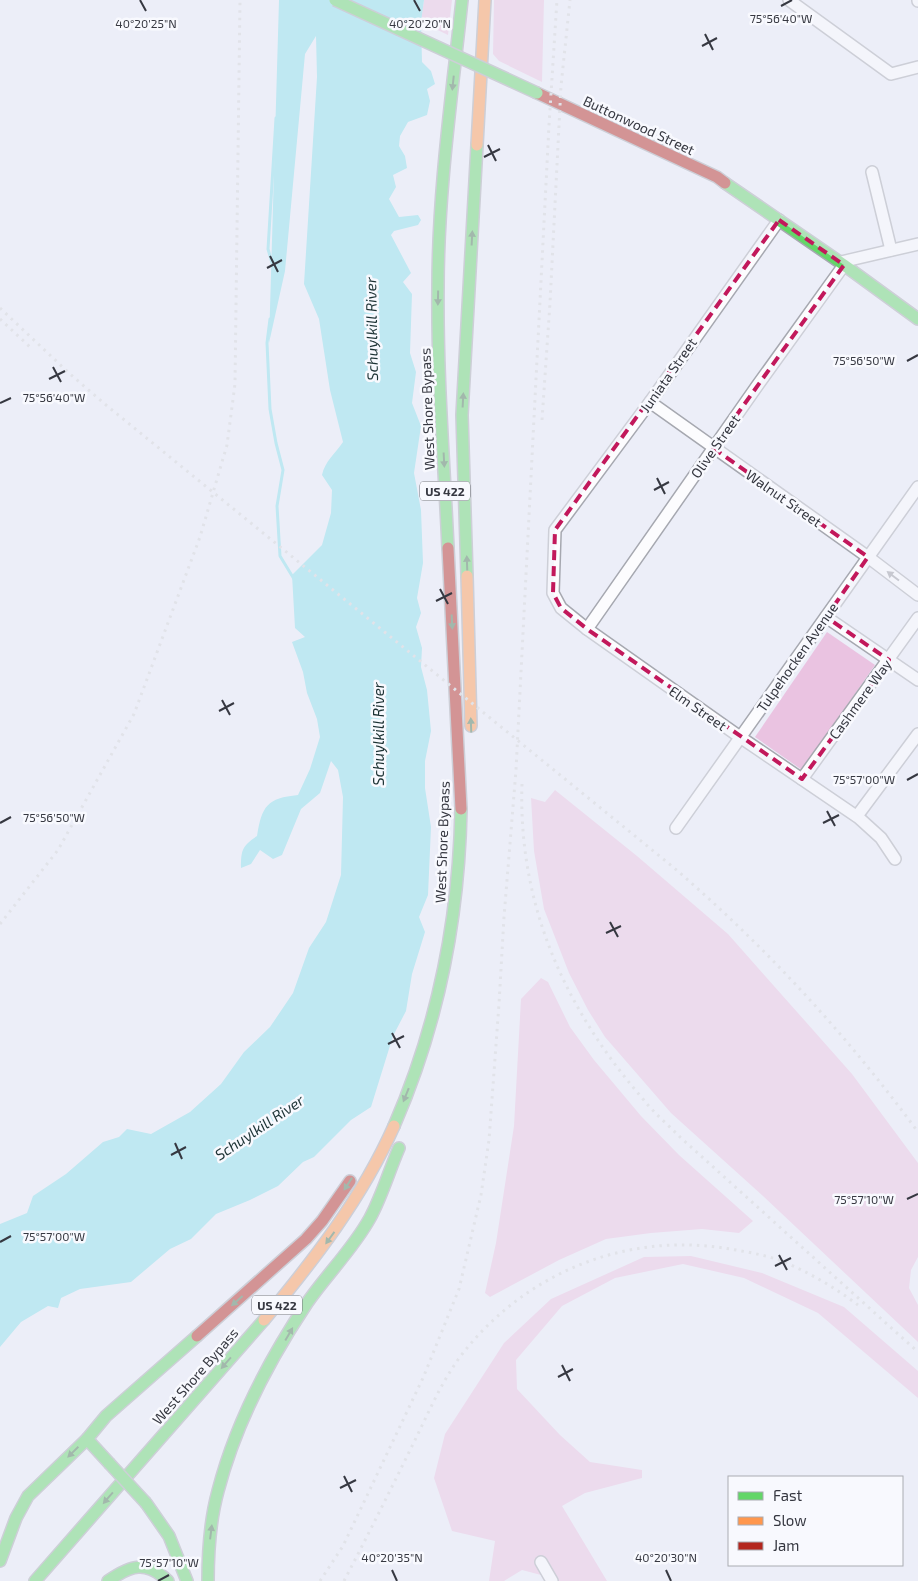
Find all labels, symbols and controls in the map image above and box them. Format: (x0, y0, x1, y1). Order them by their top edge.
text: 75°56'40"W (750, 11, 812, 25)
text: 40°20'25"N (115, 16, 177, 30)
text: 40°20'20"N (389, 16, 451, 30)
one-way arrow (449, 76, 457, 92)
street label: Buttonwood Street (581, 92, 697, 158)
one-way arrow (469, 230, 477, 246)
water label: Schuylkill River (361, 276, 382, 381)
one-way arrow (434, 290, 442, 306)
street label: Juniata Street (636, 334, 700, 416)
street label: West Shore Bypass (416, 348, 438, 470)
text: 75°56'50"W (833, 353, 895, 367)
text: 75°56'40"W (23, 390, 85, 404)
one-way arrow (460, 392, 468, 408)
street label: Olive Street (687, 411, 743, 481)
one-way arrow (440, 452, 448, 468)
street label: Walnut Street (743, 466, 825, 530)
road number: US 422 (420, 482, 470, 501)
one-way arrow (462, 554, 470, 570)
one-way arrow (886, 571, 900, 581)
street label: Tulpehocken Avenue (753, 599, 841, 715)
one-way arrow (448, 615, 456, 631)
street label: Cashmere Way (825, 655, 895, 742)
water label: Schuylkill River (369, 681, 388, 786)
street label: Elm Street (666, 682, 730, 734)
one-way arrow (467, 717, 475, 733)
text: 75°57'00"W (833, 772, 895, 786)
street label: West Shore Bypass (431, 781, 453, 903)
text: 75°56'50"W (23, 810, 85, 824)
one-way arrow (402, 1088, 410, 1102)
water label: Schuylkill River (211, 1090, 308, 1164)
one-way arrow (343, 1177, 353, 1191)
text: 75°57'10"W (834, 1192, 894, 1206)
text: 75°57'00"W (23, 1229, 85, 1243)
one-way arrow (325, 1231, 335, 1245)
one-way arrow (230, 1296, 243, 1307)
road number: US 422 (252, 1296, 302, 1314)
street label: West Shore Bypass (148, 1324, 242, 1428)
one-way arrow (285, 1326, 293, 1341)
one-way arrow (221, 1356, 232, 1369)
one-way arrow (68, 1446, 80, 1458)
legend (728, 1476, 903, 1566)
text: Fast (773, 1486, 803, 1504)
one-way arrow (102, 1492, 114, 1504)
text: Slow (773, 1511, 807, 1529)
one-way arrow (207, 1524, 215, 1540)
text: Jam (773, 1536, 799, 1554)
text: 40°20'35"N (361, 1550, 423, 1564)
text: 40°20'30"N (635, 1550, 697, 1564)
text: 75°57'10"W (139, 1555, 199, 1569)

